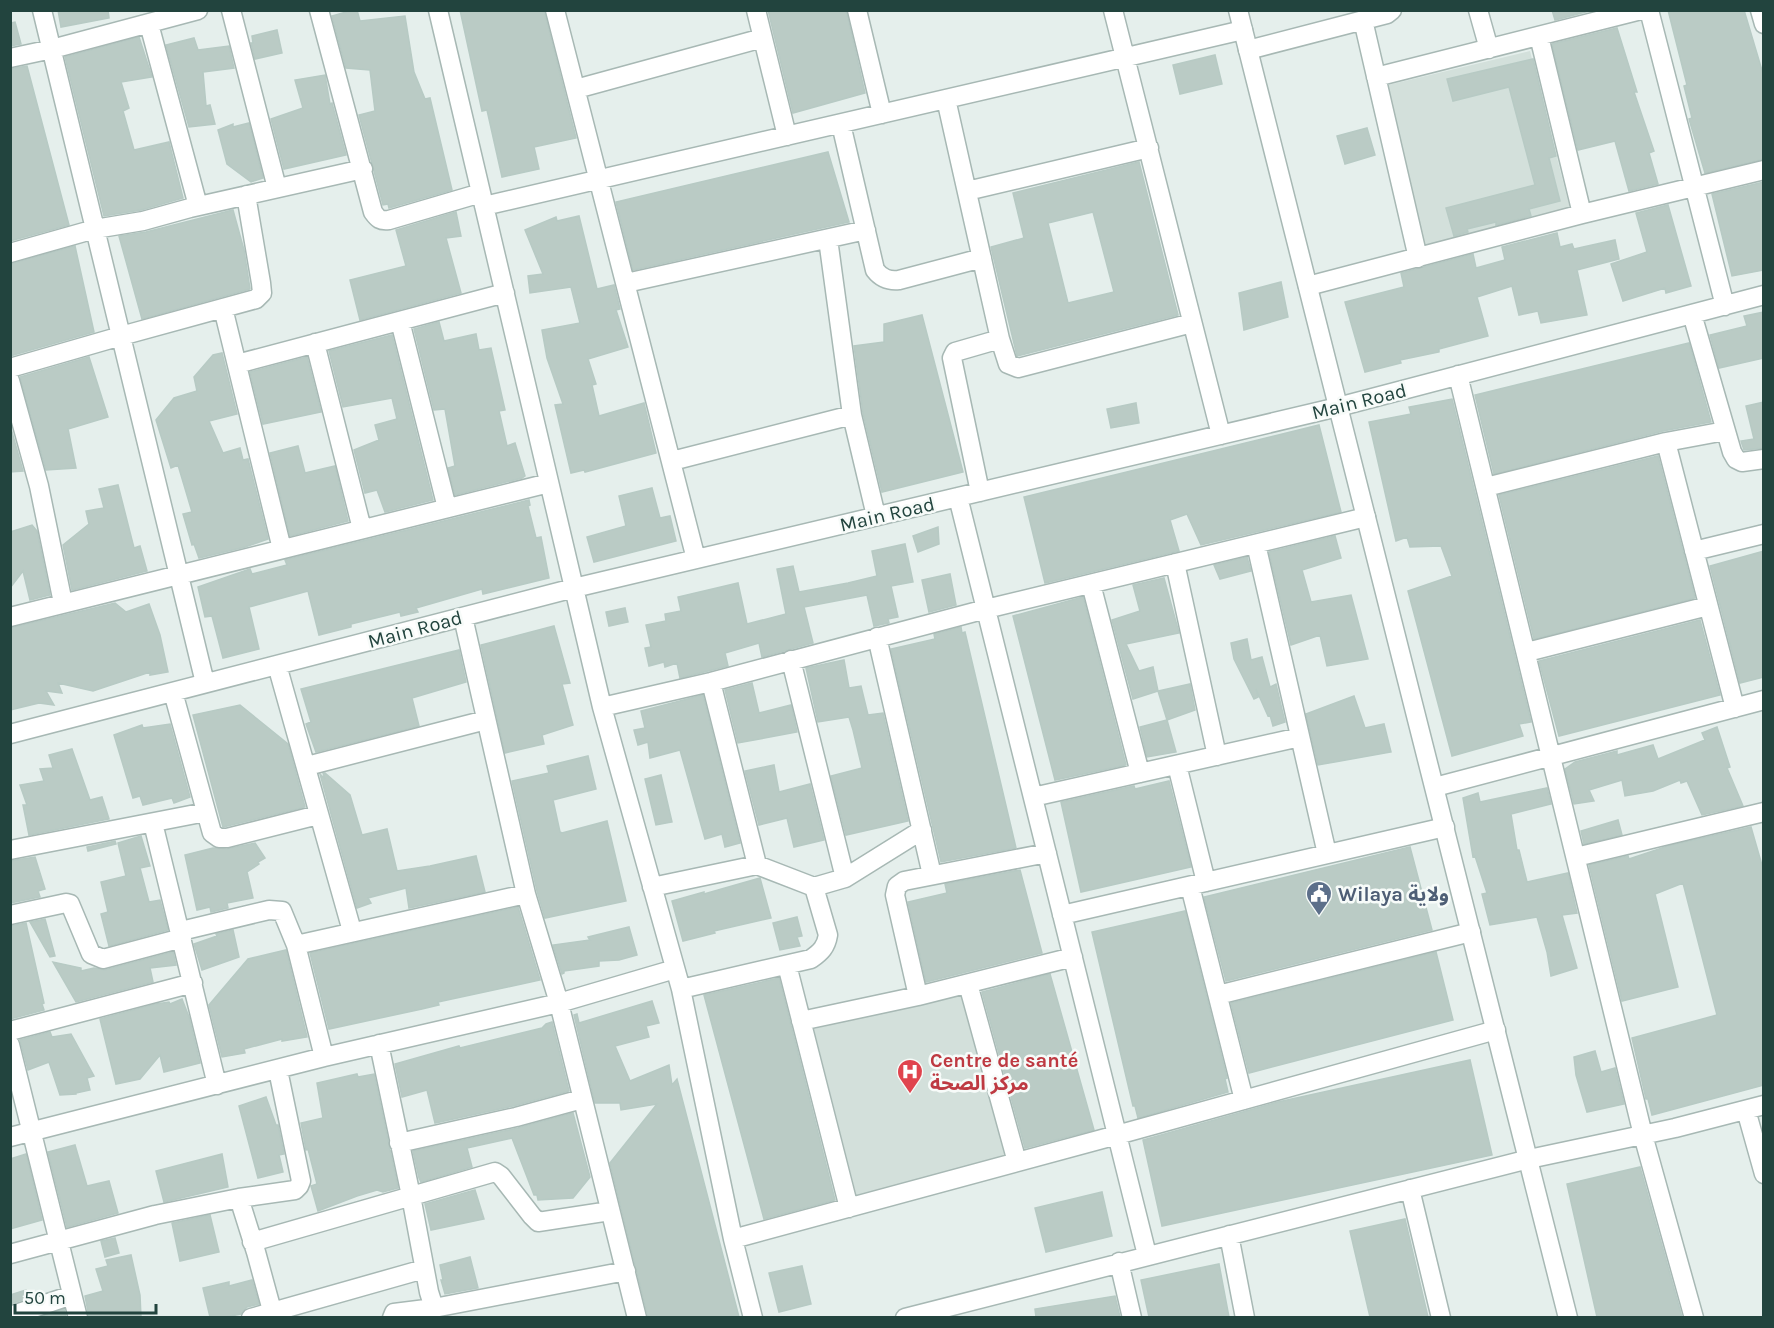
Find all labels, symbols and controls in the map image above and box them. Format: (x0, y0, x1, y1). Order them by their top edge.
street label: Main Road (1309, 379, 1409, 424)
street label: Main Road (837, 492, 937, 537)
street label: Main Road (365, 606, 465, 653)
public building icon: Wilaya ولاية (1304, 879, 1334, 917)
place label: Wilaya ولاية (1338, 883, 1449, 906)
place label: Centre de santé مركز الصحة (930, 1049, 1078, 1095)
hospital icon: Centre de santé مركز الصحة (895, 1057, 925, 1095)
scale bar (15, 1277, 156, 1315)
text: 50 m (24, 1287, 66, 1309)

